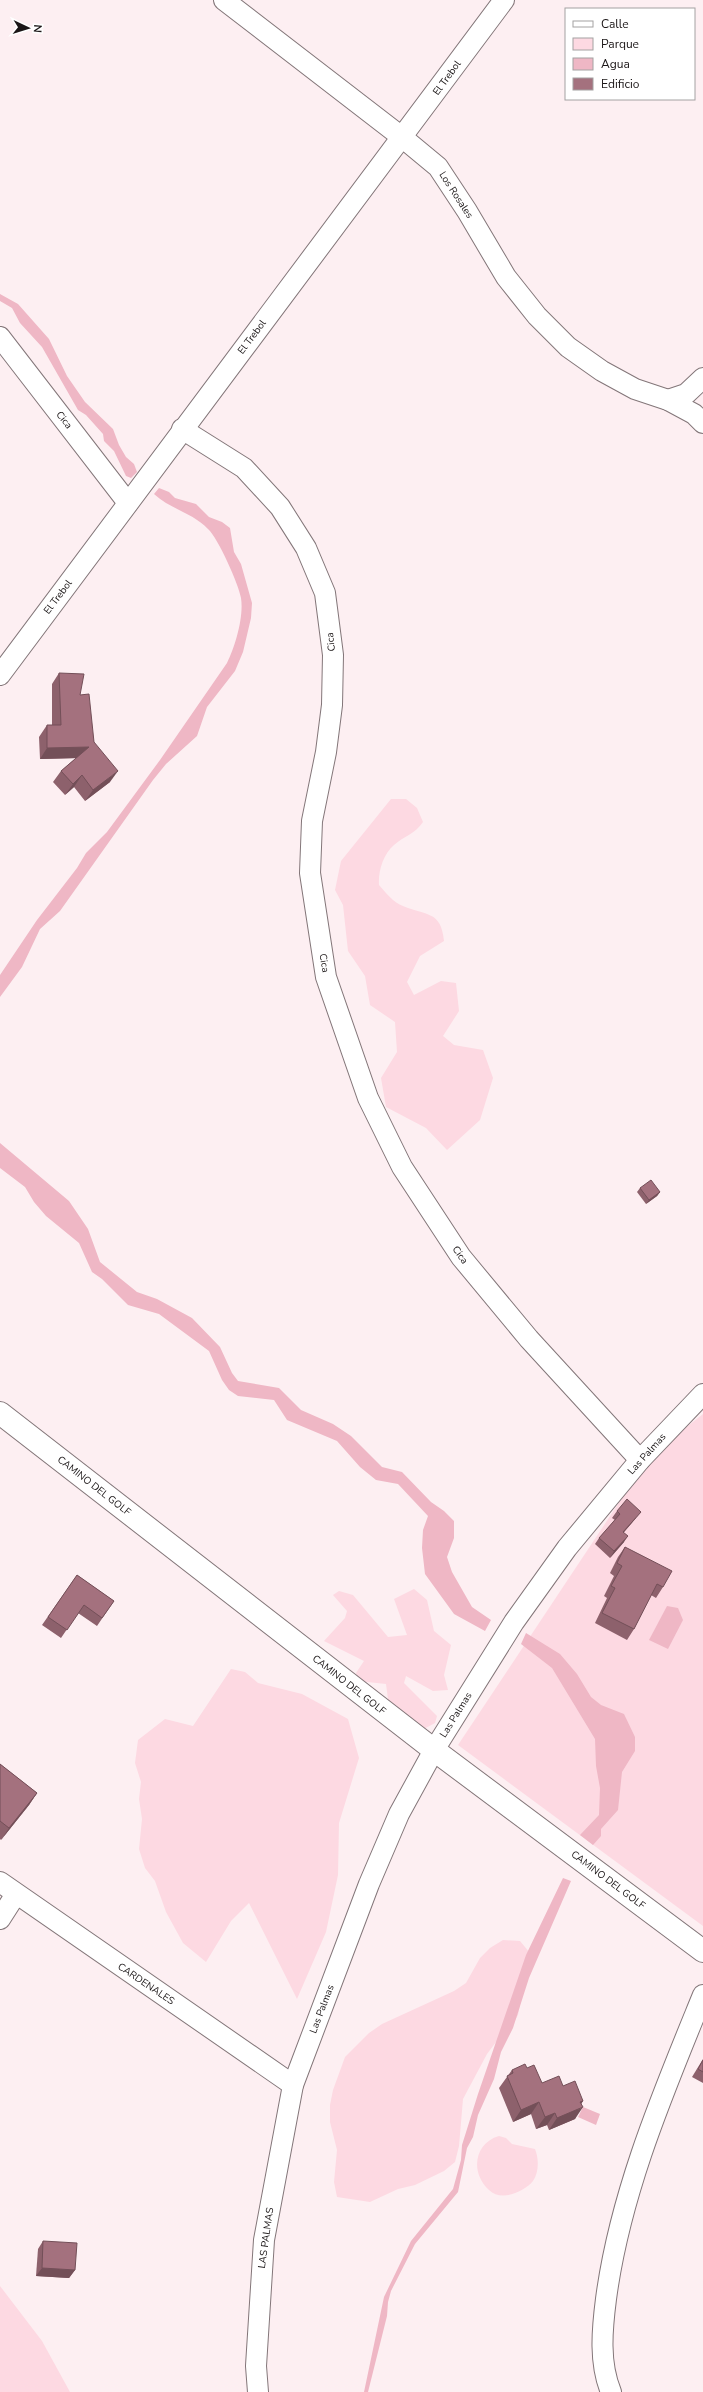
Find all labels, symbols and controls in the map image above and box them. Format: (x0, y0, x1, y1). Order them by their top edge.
north arrow (8, 8, 48, 48)
legend (565, 8, 695, 100)
text: Calle (601, 16, 629, 32)
text: N (30, 24, 45, 33)
text: Parque (601, 36, 639, 52)
text: Agua (601, 56, 630, 72)
street label: El Trebol (430, 58, 464, 98)
text: Edificio (601, 76, 640, 92)
street label: Los Rosales (436, 169, 477, 221)
street label: El Trebol (234, 317, 270, 357)
street label: Cica (53, 408, 75, 432)
street label: El Trebol (40, 577, 76, 617)
street label: Cica (323, 632, 339, 652)
street label: Cica (315, 952, 333, 974)
street label: Cica (449, 1243, 471, 1267)
street label: Las Palmas (625, 1430, 669, 1478)
street label: CAMINO DEL GOLF (54, 1453, 134, 1519)
street label: CAMINO DEL GOLF (309, 1652, 389, 1718)
street label: Las Palmas (437, 1689, 476, 1740)
street label: CAMINO DEL GOLF (568, 1847, 648, 1913)
street label: CARDENALES (115, 1960, 177, 2008)
street label: Las Palmas (306, 1982, 338, 2035)
street label: LAS PALMAS (255, 2207, 277, 2269)

